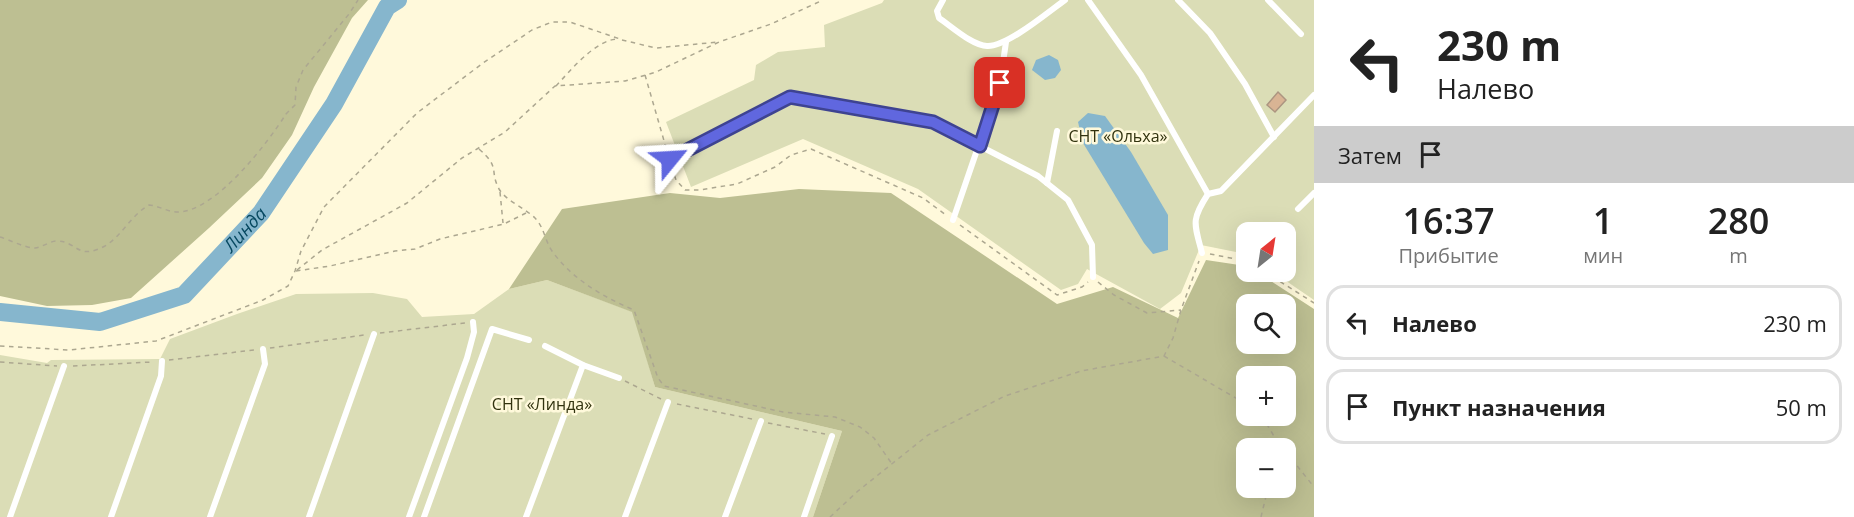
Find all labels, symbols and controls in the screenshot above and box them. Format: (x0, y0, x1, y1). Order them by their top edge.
text: 230 m (1437, 16, 1561, 73)
icon: left (1338, 24, 1416, 102)
pin (974, 57, 1025, 108)
icon: arrive (983, 66, 1016, 99)
text: Налево (1437, 70, 1534, 107)
park label: СНТ «Ольха» (1068, 125, 1168, 147)
position arrow (638, 127, 702, 191)
icon: arrive (1414, 138, 1447, 171)
text: Затем (1338, 140, 1402, 170)
text: 16:37 (1402, 196, 1495, 245)
text: 1 (1593, 196, 1613, 245)
text: 280 (1708, 196, 1769, 245)
water label: Линда (217, 202, 271, 258)
north arrow (1236, 222, 1296, 282)
map controls (1236, 222, 1296, 498)
text: Прибытие (1399, 242, 1499, 269)
text: мин (1583, 242, 1623, 269)
text: m (1729, 242, 1748, 269)
button: search (1236, 294, 1296, 354)
icon: left (1341, 306, 1374, 339)
text: Налево (1392, 308, 1477, 338)
text: 230 m (1763, 308, 1827, 338)
button: + (1236, 366, 1296, 426)
icon: arrive (1341, 390, 1374, 423)
text: Пункт назначения (1392, 392, 1606, 422)
text: 50 m (1776, 392, 1827, 422)
park label: СНТ «Линда» (492, 393, 592, 415)
button: − (1236, 438, 1296, 498)

